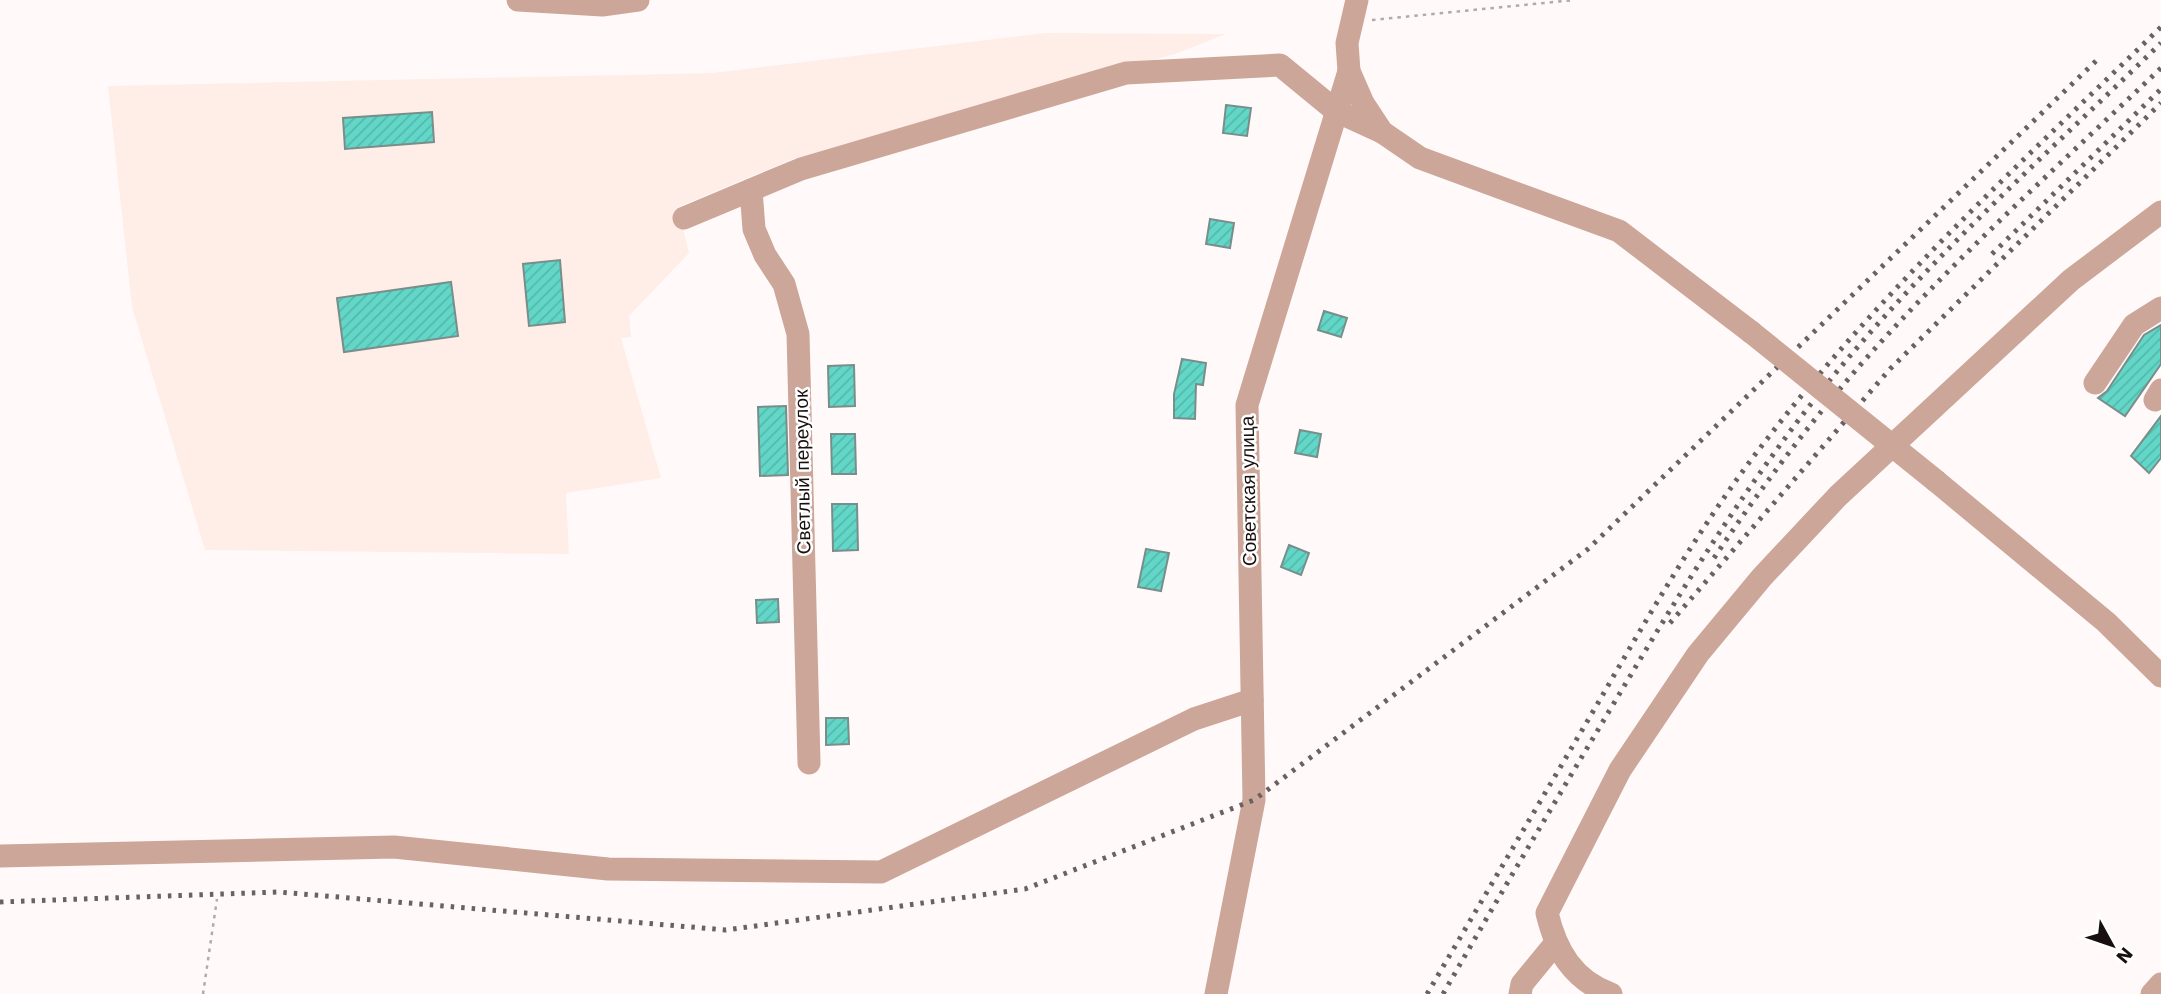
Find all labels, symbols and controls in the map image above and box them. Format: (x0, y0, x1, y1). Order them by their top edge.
street label: Светлый переулок (790, 389, 815, 555)
street label: Советская улица (1236, 415, 1261, 566)
north arrow (2077, 910, 2147, 980)
text: N (2111, 943, 2138, 968)

